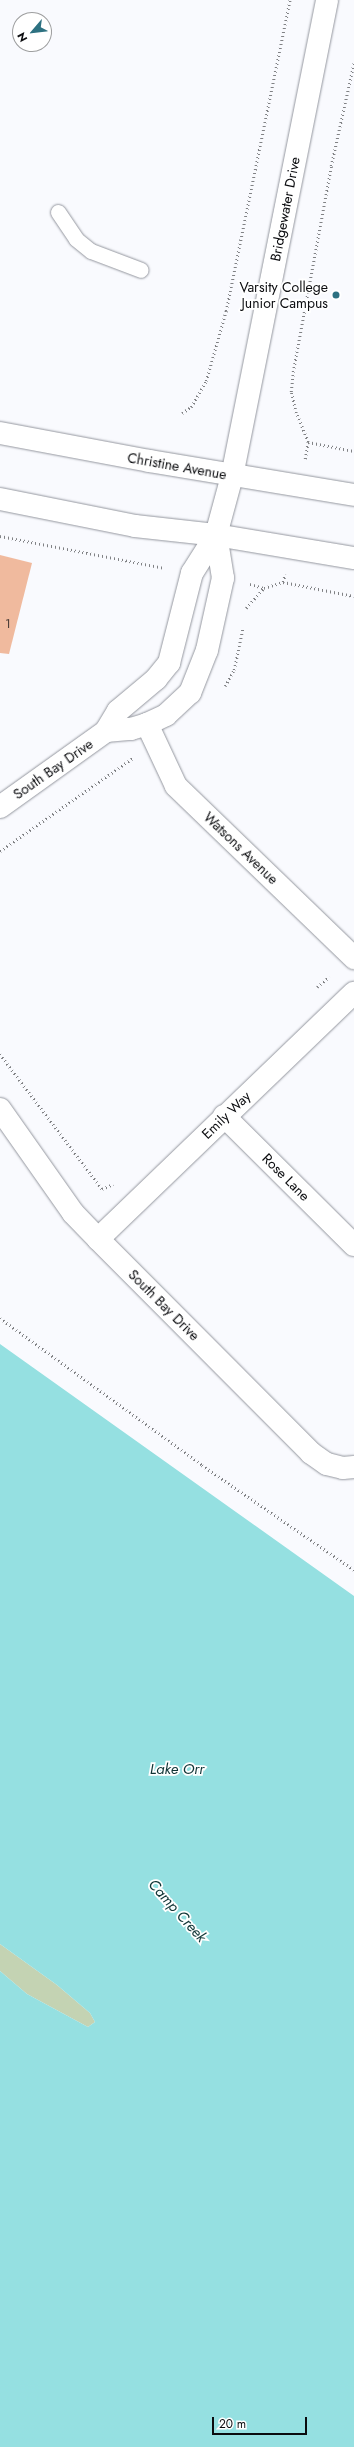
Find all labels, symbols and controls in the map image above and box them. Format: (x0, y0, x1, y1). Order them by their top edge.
north arrow (12, 12, 52, 52)
text: N (13, 30, 31, 45)
street label: Bridgewater Drive (267, 155, 303, 263)
place label: Varsity College Junior Campus (240, 279, 328, 312)
marker: Varsity College Junior Campus (331, 290, 341, 300)
street label: Christine Avenue (126, 449, 228, 483)
house number: 1 (5, 618, 11, 632)
street label: South Bay Drive (10, 735, 96, 803)
street label: Watsons Avenue (200, 808, 282, 888)
street label: Emily Way (198, 1088, 254, 1142)
street label: Rose Lane (259, 1150, 313, 1204)
street label: South Bay Drive (125, 1266, 203, 1344)
water label: Lake Orr (150, 1761, 204, 1779)
water label: Camp Creek (144, 1876, 210, 1946)
scale bar (214, 2409, 309, 2435)
text: 20 m (219, 2415, 246, 2433)

